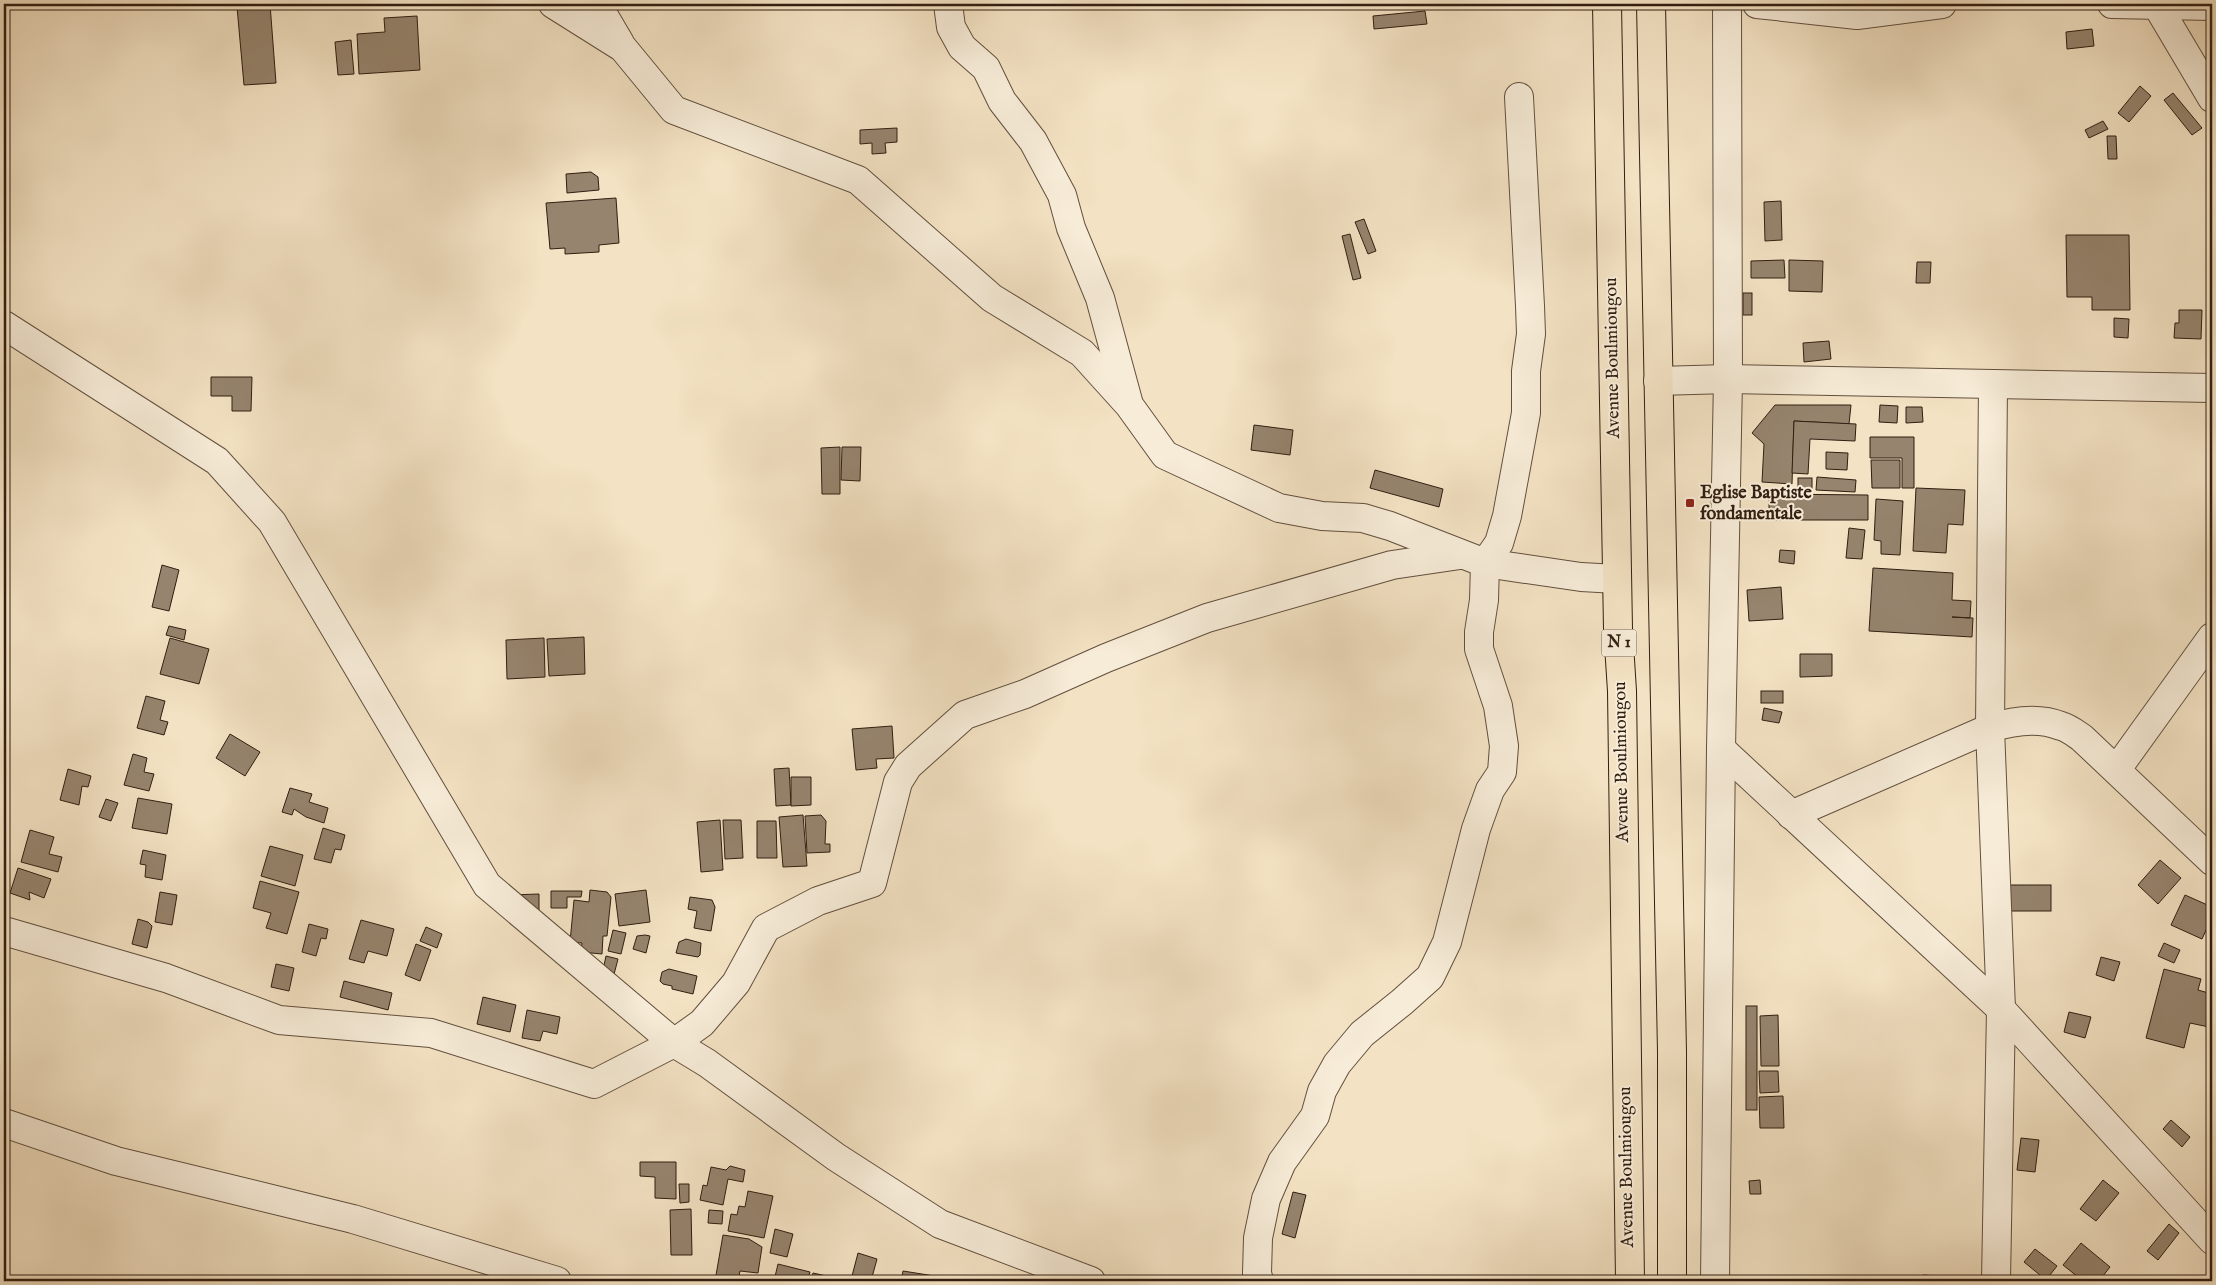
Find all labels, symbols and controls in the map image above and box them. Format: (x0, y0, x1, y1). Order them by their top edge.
street label: Avenue Boulmiougou (1600, 277, 1626, 440)
place label: Eglise Baptiste fondamentale (1700, 482, 1812, 526)
marker: Eglise Baptiste fondamentale (1684, 497, 1696, 509)
road number: N 1 (1602, 630, 1636, 656)
street label: Avenue Boulmiougou (1609, 681, 1635, 844)
street label: Avenue Boulmiougou (1614, 1086, 1640, 1249)

